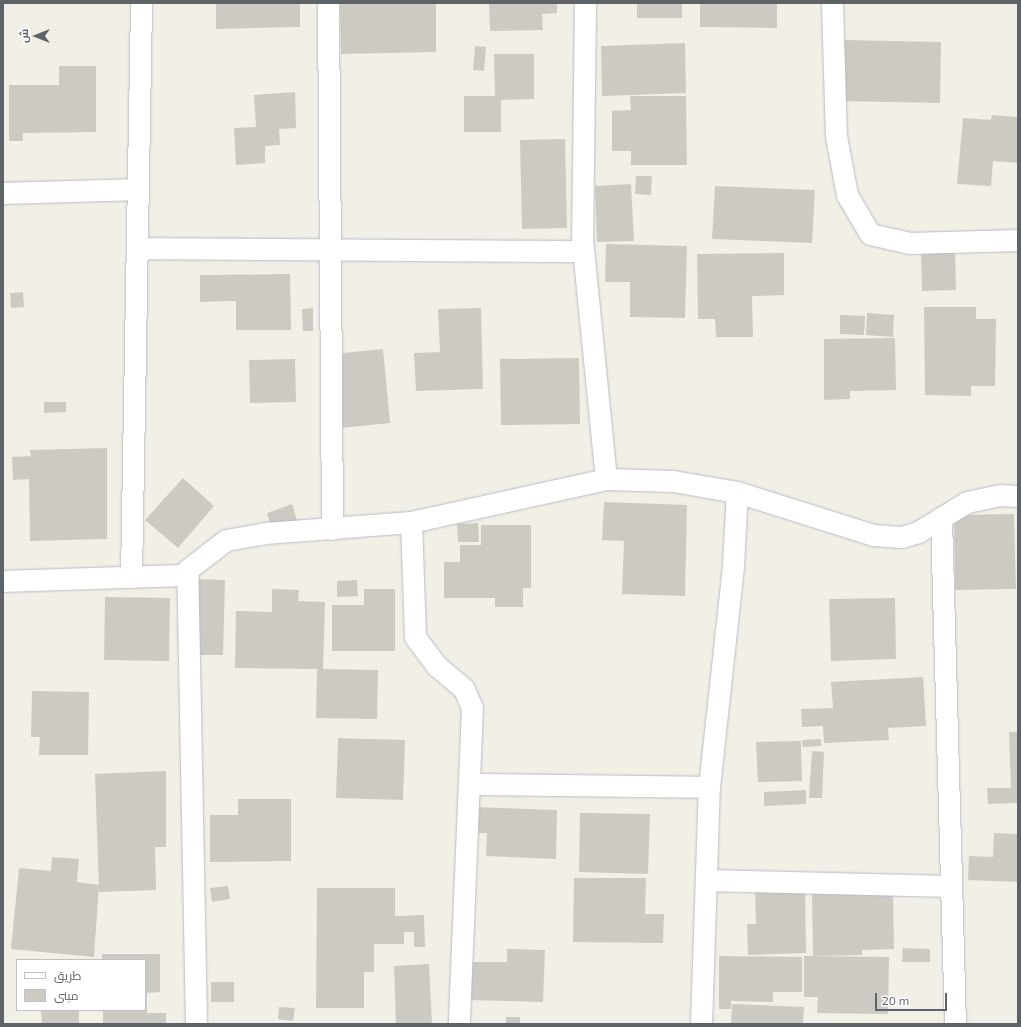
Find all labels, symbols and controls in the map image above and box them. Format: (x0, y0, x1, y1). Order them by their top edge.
north arrow (16, 16, 56, 56)
text: ش (17, 29, 30, 43)
legend (16, 959, 146, 1011)
text: طريق (54, 968, 81, 982)
scale bar (877, 985, 949, 1011)
text: مبنى (54, 988, 79, 1002)
text: 20 m (882, 993, 909, 1007)

